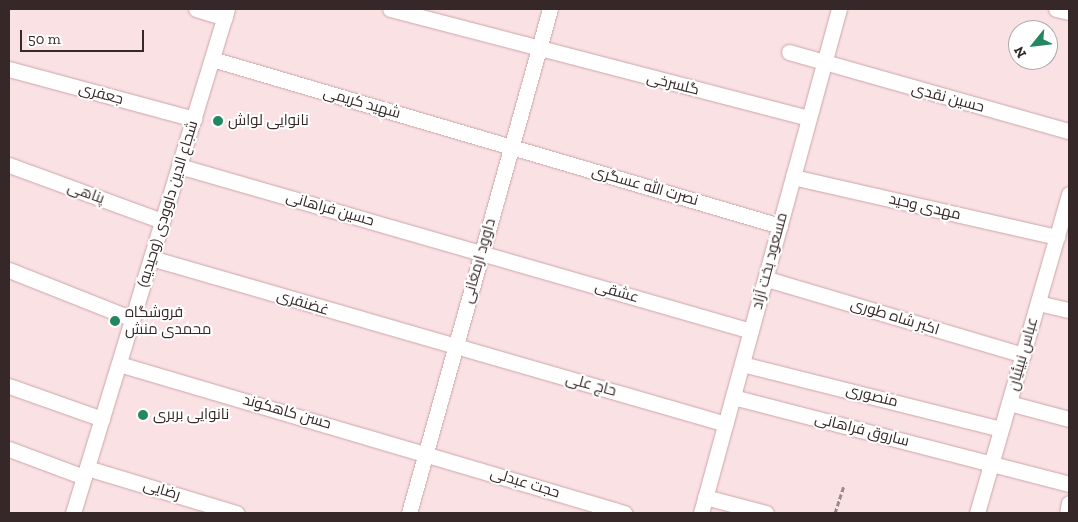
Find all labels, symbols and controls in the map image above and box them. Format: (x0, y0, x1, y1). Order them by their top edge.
scale bar (22, 20, 146, 52)
north arrow (1008, 20, 1058, 70)
text: 50 m (28, 30, 61, 48)
text: N (1010, 43, 1030, 61)
street label: گلسرخی (645, 69, 701, 99)
street label: جعفری (77, 79, 125, 109)
street label: حسین نقدی (910, 80, 986, 116)
street label: شهید کریمی (321, 83, 403, 123)
place label: نانوایی لواش (228, 112, 309, 130)
marker: نانوایی لواش (212, 115, 224, 127)
street label: شجاع الدین داوودی (وحیدیه) (134, 119, 202, 289)
street label: نصرت الله عسگری (590, 162, 700, 210)
street label: پناهی (65, 178, 107, 208)
street label: حسین فراهانی (284, 188, 376, 230)
street label: مهدی وحید (887, 190, 963, 224)
street label: مسعود بخت آزاد (748, 211, 792, 311)
street label: داوود ارمغانی (458, 217, 500, 305)
street label: عشقی (593, 277, 641, 307)
street label: غضنفری (275, 287, 331, 319)
street label: اکبر شاه طوری (848, 295, 942, 339)
place label: فروشگاه محمدی منش (125, 303, 211, 338)
marker: فروشگاه محمدی منش (109, 315, 121, 327)
street label: عباس نبیئیان (1004, 315, 1042, 393)
street label: حاج علی (564, 370, 618, 400)
street label: منصوری (844, 381, 900, 411)
street label: حسن کاهکوند (241, 391, 333, 433)
place label: نانوایی بربری (153, 406, 229, 424)
marker: نانوایی بربری (137, 409, 149, 421)
street label: ساروق فراهانی (813, 410, 911, 450)
street label: حجت عبدلی (488, 464, 562, 502)
street label: رضایی (141, 476, 183, 504)

